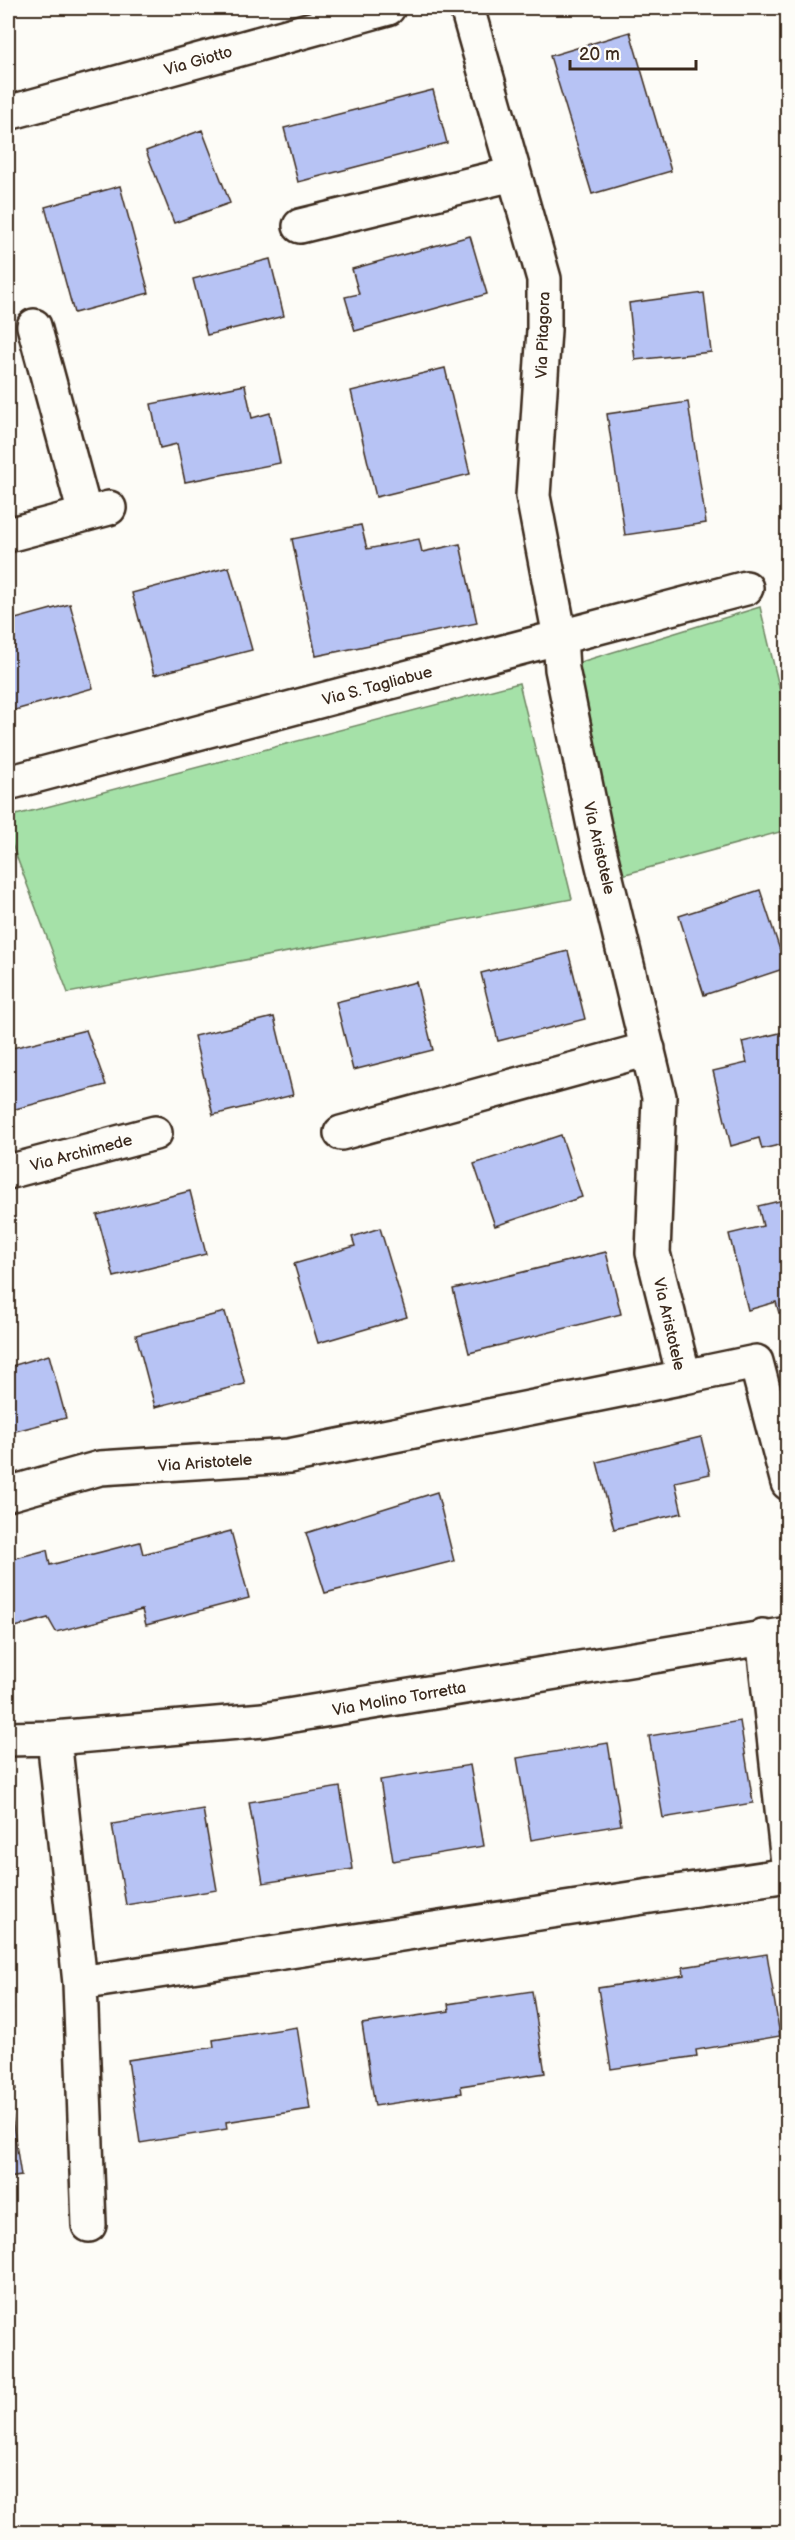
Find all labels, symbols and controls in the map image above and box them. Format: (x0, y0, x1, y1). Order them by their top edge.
scale bar (570, 33, 696, 71)
street label: Via Giotto (162, 43, 235, 80)
text: 20 m (579, 44, 620, 65)
street label: Via Pitagora (532, 291, 555, 379)
street label: Via S. Tagliabue (320, 663, 435, 710)
street label: Via Aristotele (579, 800, 619, 897)
street label: Via Archimede (28, 1131, 135, 1176)
street label: Via Aristotele (649, 1276, 689, 1373)
street label: Via Aristotele (157, 1451, 253, 1476)
street label: Via Molino Torretta (331, 1678, 468, 1721)

